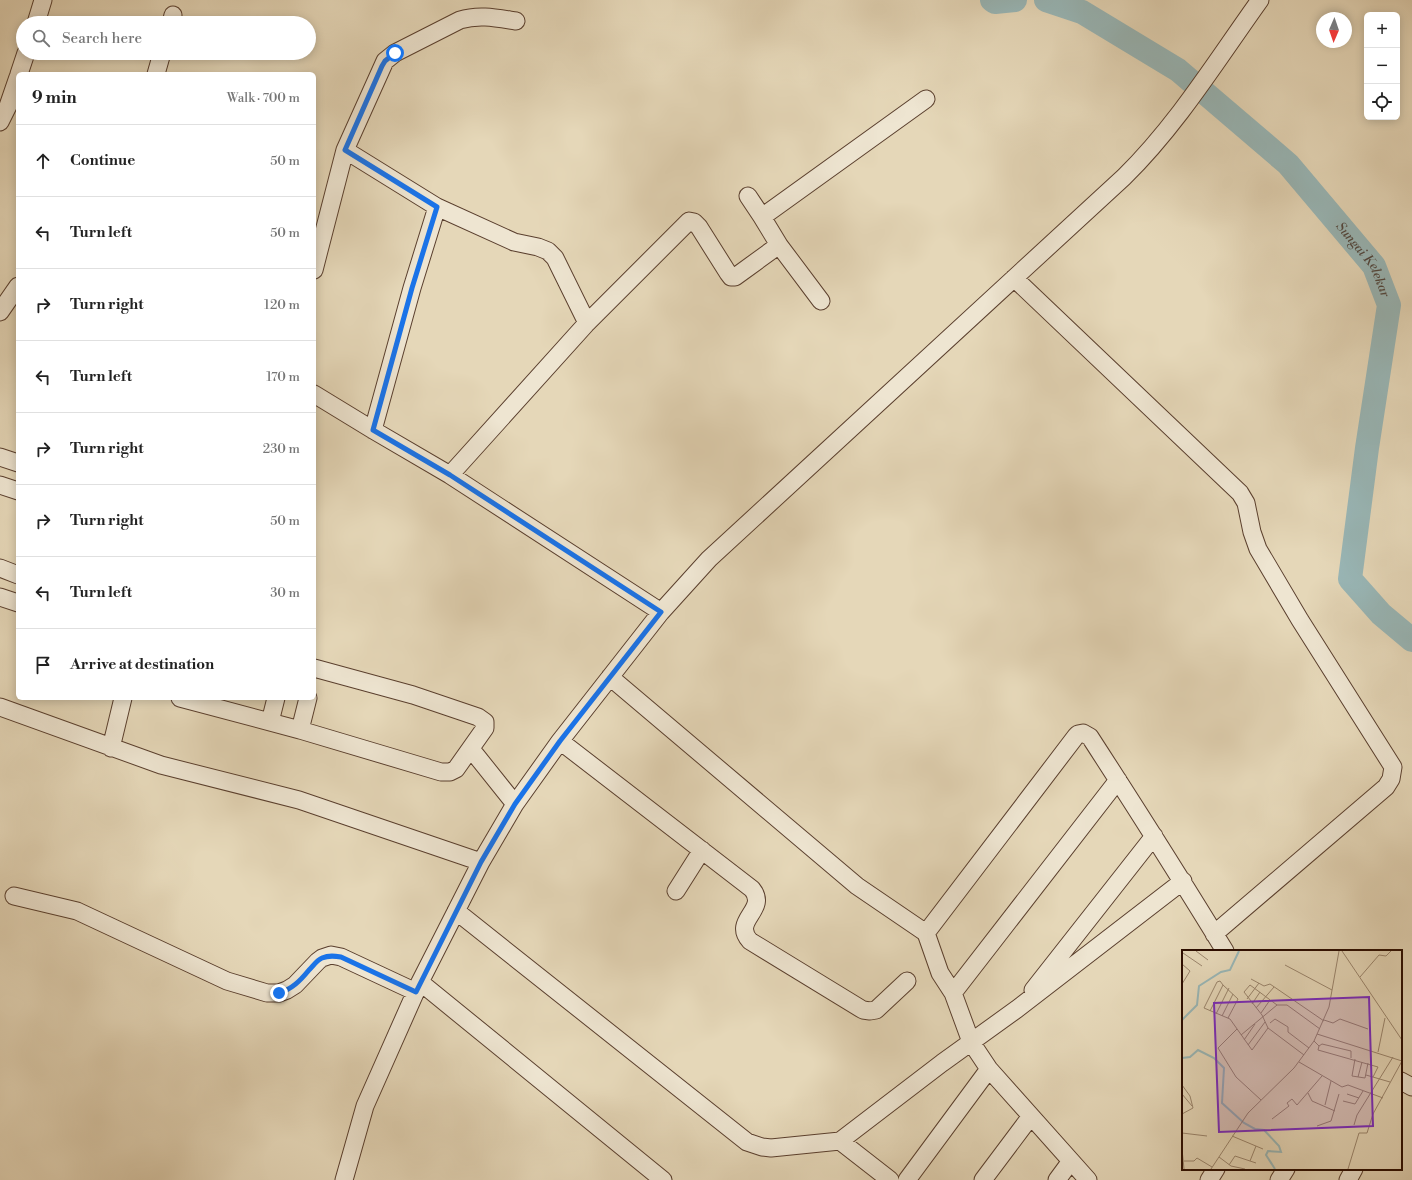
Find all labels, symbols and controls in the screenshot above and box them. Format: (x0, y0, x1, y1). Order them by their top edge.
north arrow (1316, 12, 1352, 48)
map controls (1364, 12, 1400, 120)
button: + (1364, 12, 1400, 48)
search box (16, 16, 316, 60)
icon: search (30, 27, 52, 49)
text: Search here (62, 29, 142, 48)
route start (386, 44, 404, 62)
button: − (1364, 48, 1400, 84)
button: locate (1364, 84, 1400, 120)
text: 9 min (32, 87, 77, 109)
text: Walk · 700 m (227, 90, 300, 106)
icon: ahead (32, 150, 54, 172)
text: Continue (70, 151, 135, 170)
text: 50 m (270, 153, 300, 169)
water label: Sungai Kelekar (1332, 219, 1393, 300)
icon: left (32, 222, 54, 244)
text: Turn left (70, 223, 132, 242)
text: 50 m (270, 225, 300, 241)
icon: right (32, 294, 54, 316)
text: Turn right (70, 295, 144, 314)
text: 120 m (264, 297, 300, 313)
icon: left (32, 366, 54, 388)
text: Turn left (70, 367, 132, 386)
text: 170 m (266, 369, 300, 385)
icon: right (32, 438, 54, 460)
text: Turn right (70, 439, 144, 458)
text: 230 m (263, 441, 300, 457)
icon: right (32, 510, 54, 532)
text: Turn right (70, 511, 144, 530)
text: 50 m (270, 513, 300, 529)
icon: left (32, 582, 54, 604)
text: Turn left (70, 583, 132, 602)
text: 30 m (270, 585, 300, 601)
icon: arrive (32, 654, 54, 676)
text: Arrive at destination (70, 655, 214, 674)
inset map (1182, 950, 1402, 1170)
route end (270, 984, 288, 1002)

